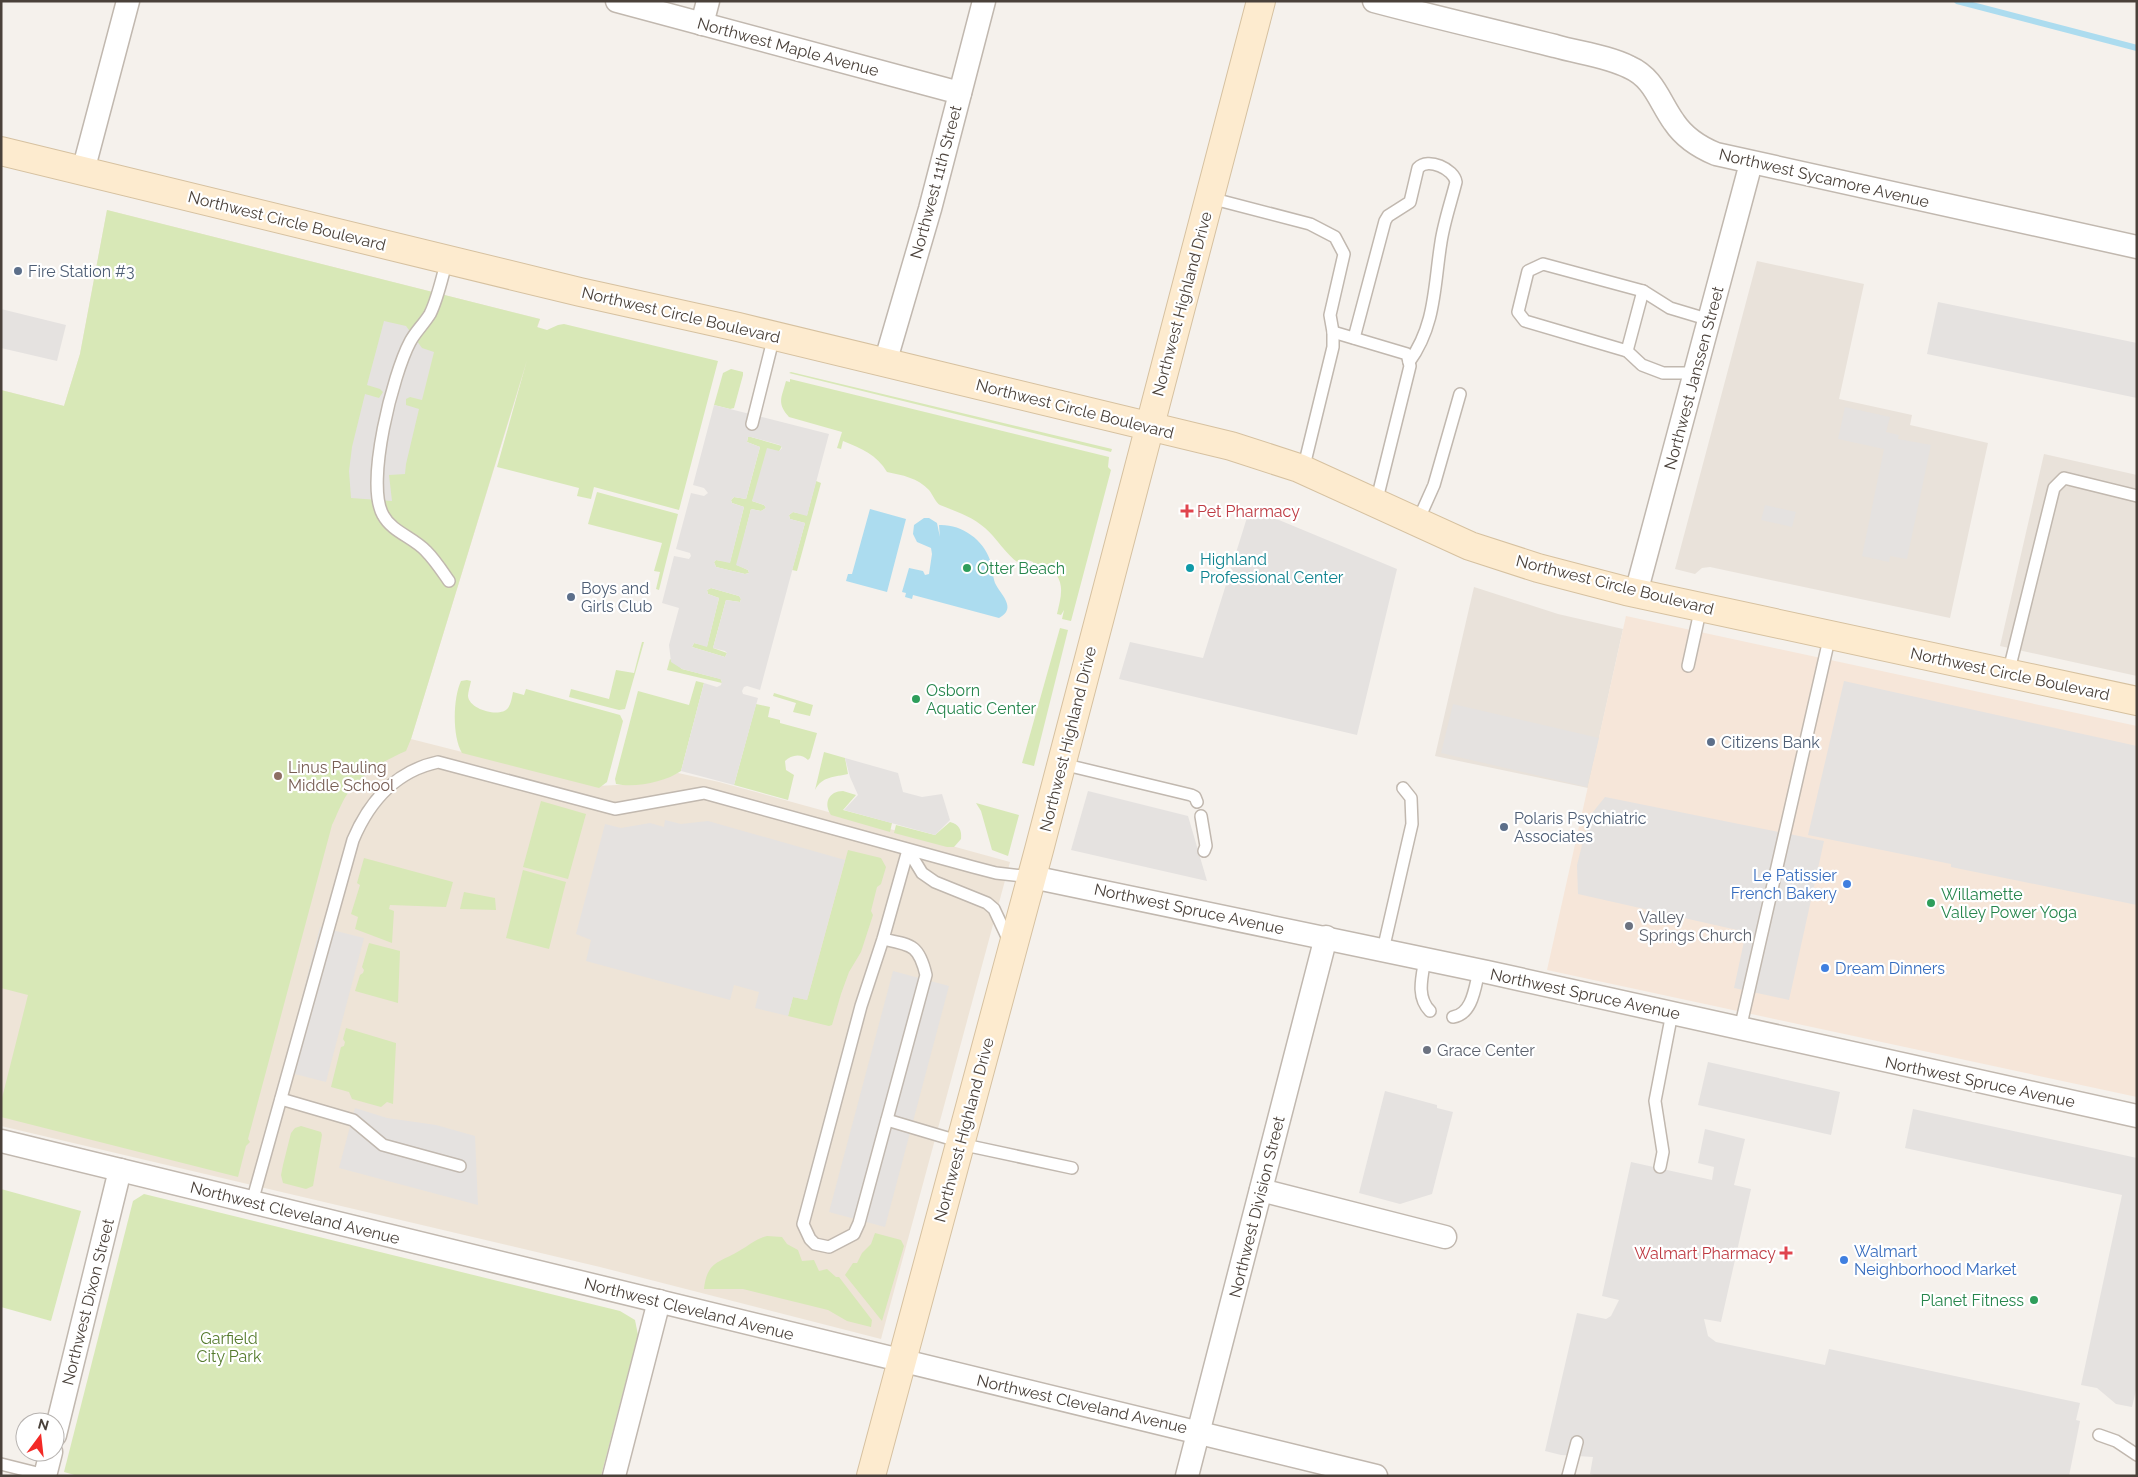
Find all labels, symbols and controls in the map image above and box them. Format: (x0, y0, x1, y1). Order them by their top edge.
street label: Northwest Maple Avenue (695, 14, 881, 80)
street label: Northwest 11th Street (906, 103, 966, 261)
street label: Northwest Sycamore Avenue (1717, 145, 1931, 211)
street label: Northwest Circle Boulevard (186, 187, 388, 255)
street label: Northwest Highland Drive (1148, 210, 1216, 398)
place label: Fire Station #3 (28, 262, 135, 281)
marker: Fire Station #3 (12, 265, 24, 277)
street label: Northwest Circle Boulevard (580, 283, 782, 347)
street label: Northwest Janssen Street (1660, 284, 1728, 472)
street label: Northwest Circle Boulevard (974, 375, 1176, 443)
place label: Pet Pharmacy (1197, 502, 1300, 521)
marker: Pet Pharmacy (1181, 505, 1193, 517)
place label: Highland Professional Center (1200, 550, 1344, 587)
street label: Northwest Circle Boulevard (1514, 551, 1716, 619)
place label: Otter Beach (977, 559, 1065, 578)
marker: Otter Beach (961, 562, 973, 574)
marker: Highland Professional Center (1184, 562, 1196, 574)
place label: Boys and Girls Club (581, 579, 653, 616)
marker: Boys and Girls Club (565, 591, 577, 603)
street label: Northwest Highland Drive (1036, 644, 1100, 834)
street label: Northwest Circle Boulevard (1909, 644, 2111, 704)
place label: Osborn Aquatic Center (926, 681, 1037, 718)
marker: Osborn Aquatic Center (910, 693, 922, 705)
place label: Citizens Bank (1721, 733, 1820, 752)
marker: Citizens Bank (1705, 736, 1717, 748)
place label: Linus Pauling Middle School (288, 758, 395, 795)
marker: Linus Pauling Middle School (272, 770, 284, 782)
place label: Polaris Psychiatric Associates (1514, 809, 1647, 846)
marker: Polaris Psychiatric Associates (1498, 821, 1510, 833)
place label: Le Patissier French Bakery (1731, 866, 1837, 903)
marker: Le Patissier French Bakery (1841, 878, 1853, 890)
street label: Northwest Spruce Avenue (1092, 880, 1286, 938)
place label: Willamette Valley Power Yoga (1941, 885, 2077, 922)
marker: Willamette Valley Power Yoga (1925, 897, 1937, 909)
place label: Valley Springs Church (1639, 908, 1752, 945)
marker: Valley Springs Church (1623, 920, 1635, 932)
place label: Dream Dinners (1835, 959, 1945, 978)
marker: Dream Dinners (1819, 962, 1831, 974)
street label: Northwest Spruce Avenue (1488, 965, 1682, 1023)
street label: Northwest Highland Drive (930, 1036, 998, 1224)
place label: Grace Center (1437, 1041, 1535, 1060)
marker: Grace Center (1421, 1044, 1433, 1056)
street label: Northwest Spruce Avenue (1883, 1053, 2077, 1111)
street label: Northwest Division Street (1225, 1114, 1289, 1300)
street label: Northwest Cleveland Avenue (188, 1178, 402, 1248)
street label: Northwest Dixon Street (58, 1216, 118, 1387)
place label: Walmart Neighborhood Market (1854, 1242, 2017, 1279)
place label: Walmart Pharmacy (1634, 1244, 1776, 1263)
marker: Walmart Pharmacy (1780, 1247, 1792, 1259)
marker: Walmart Neighborhood Market (1838, 1254, 1850, 1266)
street label: Northwest Cleveland Avenue (582, 1274, 796, 1344)
place label: Planet Fitness (1920, 1291, 2024, 1310)
marker: Planet Fitness (2028, 1294, 2040, 1306)
park label: Garfield City Park (197, 1329, 262, 1366)
street label: Northwest Cleveland Avenue (975, 1371, 1189, 1437)
north arrow (15, 1412, 65, 1462)
text: N (36, 1415, 51, 1434)

